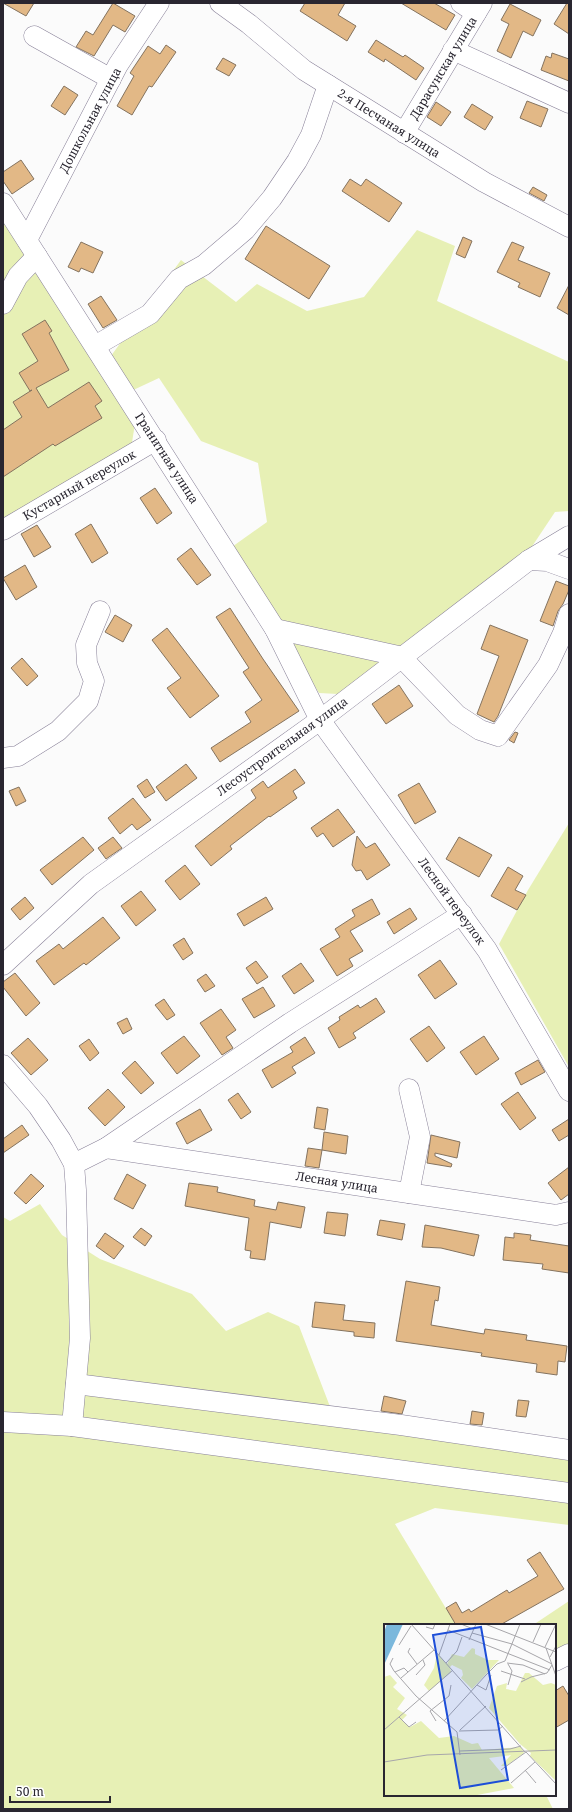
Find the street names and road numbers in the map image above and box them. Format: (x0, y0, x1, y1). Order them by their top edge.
street label: Дарасунская улица (405, 13, 481, 123)
street label: Дошкольная улица (55, 64, 125, 176)
street label: 2-я Песчаная улица (334, 84, 444, 162)
street label: Гранитная улица (131, 409, 203, 507)
street label: Кустарный переулок (19, 445, 139, 524)
street label: Лесоустроительная улица (213, 693, 351, 799)
street label: Лесной переулок (415, 854, 490, 949)
street label: Лесная улица (295, 1167, 379, 1197)

